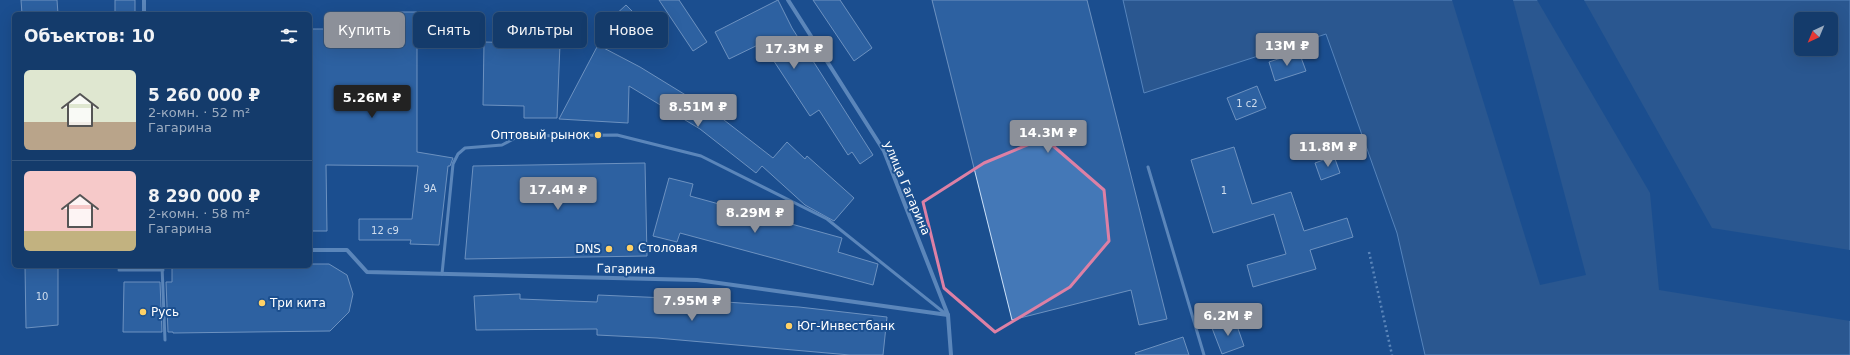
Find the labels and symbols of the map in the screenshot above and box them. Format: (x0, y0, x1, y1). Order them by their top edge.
north arrow (1794, 12, 1838, 56)
pin: 13M ₽ (1259, 33, 1315, 67)
pin: 17.3M ₽ (757, 36, 831, 70)
pin: 5.26M ₽ (335, 85, 409, 119)
pin: 8.51M ₽ (661, 94, 735, 128)
house number: 1 с2 (1236, 98, 1258, 109)
pin: 14.3M ₽ (1011, 120, 1085, 154)
place label: Оптовый рынок (491, 128, 590, 142)
marker: Оптовый рынок (593, 130, 603, 140)
pin: 11.8M ₽ (1291, 134, 1365, 168)
street label: улица Гагарина (881, 139, 933, 237)
pin: 17.4M ₽ (521, 177, 595, 211)
house number: 9А (423, 183, 437, 194)
house number: 1 (1221, 185, 1227, 196)
pin: 8.29M ₽ (718, 200, 792, 234)
house number: 12 с9 (371, 225, 399, 236)
place label: Столовая (638, 241, 697, 255)
place label: DNS (575, 242, 601, 256)
marker: Столовая (625, 243, 635, 253)
marker: DNS (604, 244, 614, 254)
street label: Гагарина (596, 261, 656, 277)
pin: 7.95M ₽ (655, 288, 729, 322)
house number: 10 (36, 291, 48, 302)
place label: Три кита (269, 296, 326, 310)
marker: Три кита (257, 298, 267, 308)
pin: 6.2M ₽ (1195, 303, 1261, 337)
place label: Русь (151, 305, 179, 319)
marker: Русь (138, 307, 148, 317)
place label: Юг-Инвестбанк (797, 319, 895, 333)
marker: Юг-Инвестбанк (784, 321, 794, 331)

